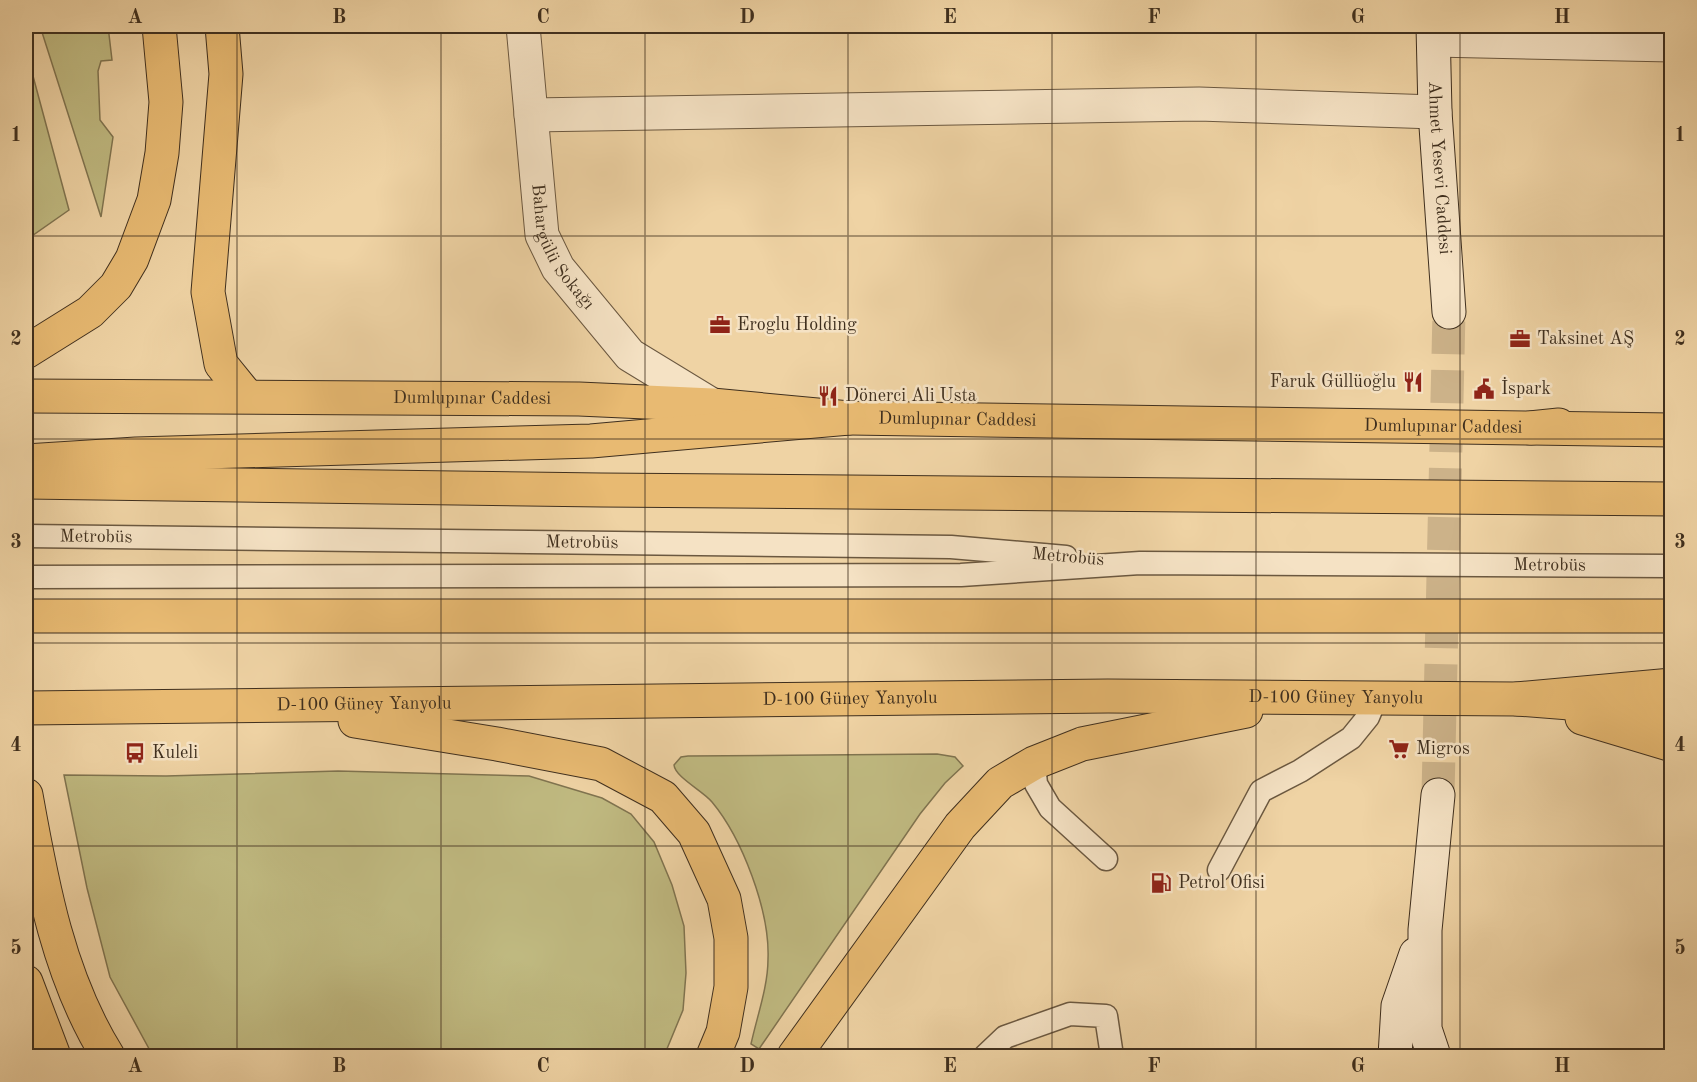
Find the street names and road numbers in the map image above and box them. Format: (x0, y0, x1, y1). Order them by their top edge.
street label: Ahmet Yesevi Caddesi (1425, 81, 1454, 255)
street label: Bahargülü Sokağı (528, 183, 598, 313)
street label: Dumlupınar Caddesi (393, 389, 551, 408)
street label: Dumlupınar Caddesi (878, 409, 1037, 430)
street label: Dumlupınar Caddesi (1364, 417, 1523, 437)
street label: Metrobüs (60, 527, 133, 546)
street label: Metrobüs (546, 533, 619, 552)
street label: Metrobüs (1031, 545, 1105, 569)
street label: Metrobüs (1513, 556, 1586, 575)
street label: D-100 Güney Yanyolu (1248, 688, 1424, 707)
street label: D-100 Güney Yanyolu (762, 689, 938, 709)
street label: D-100 Güney Yanyolu (276, 694, 452, 714)

